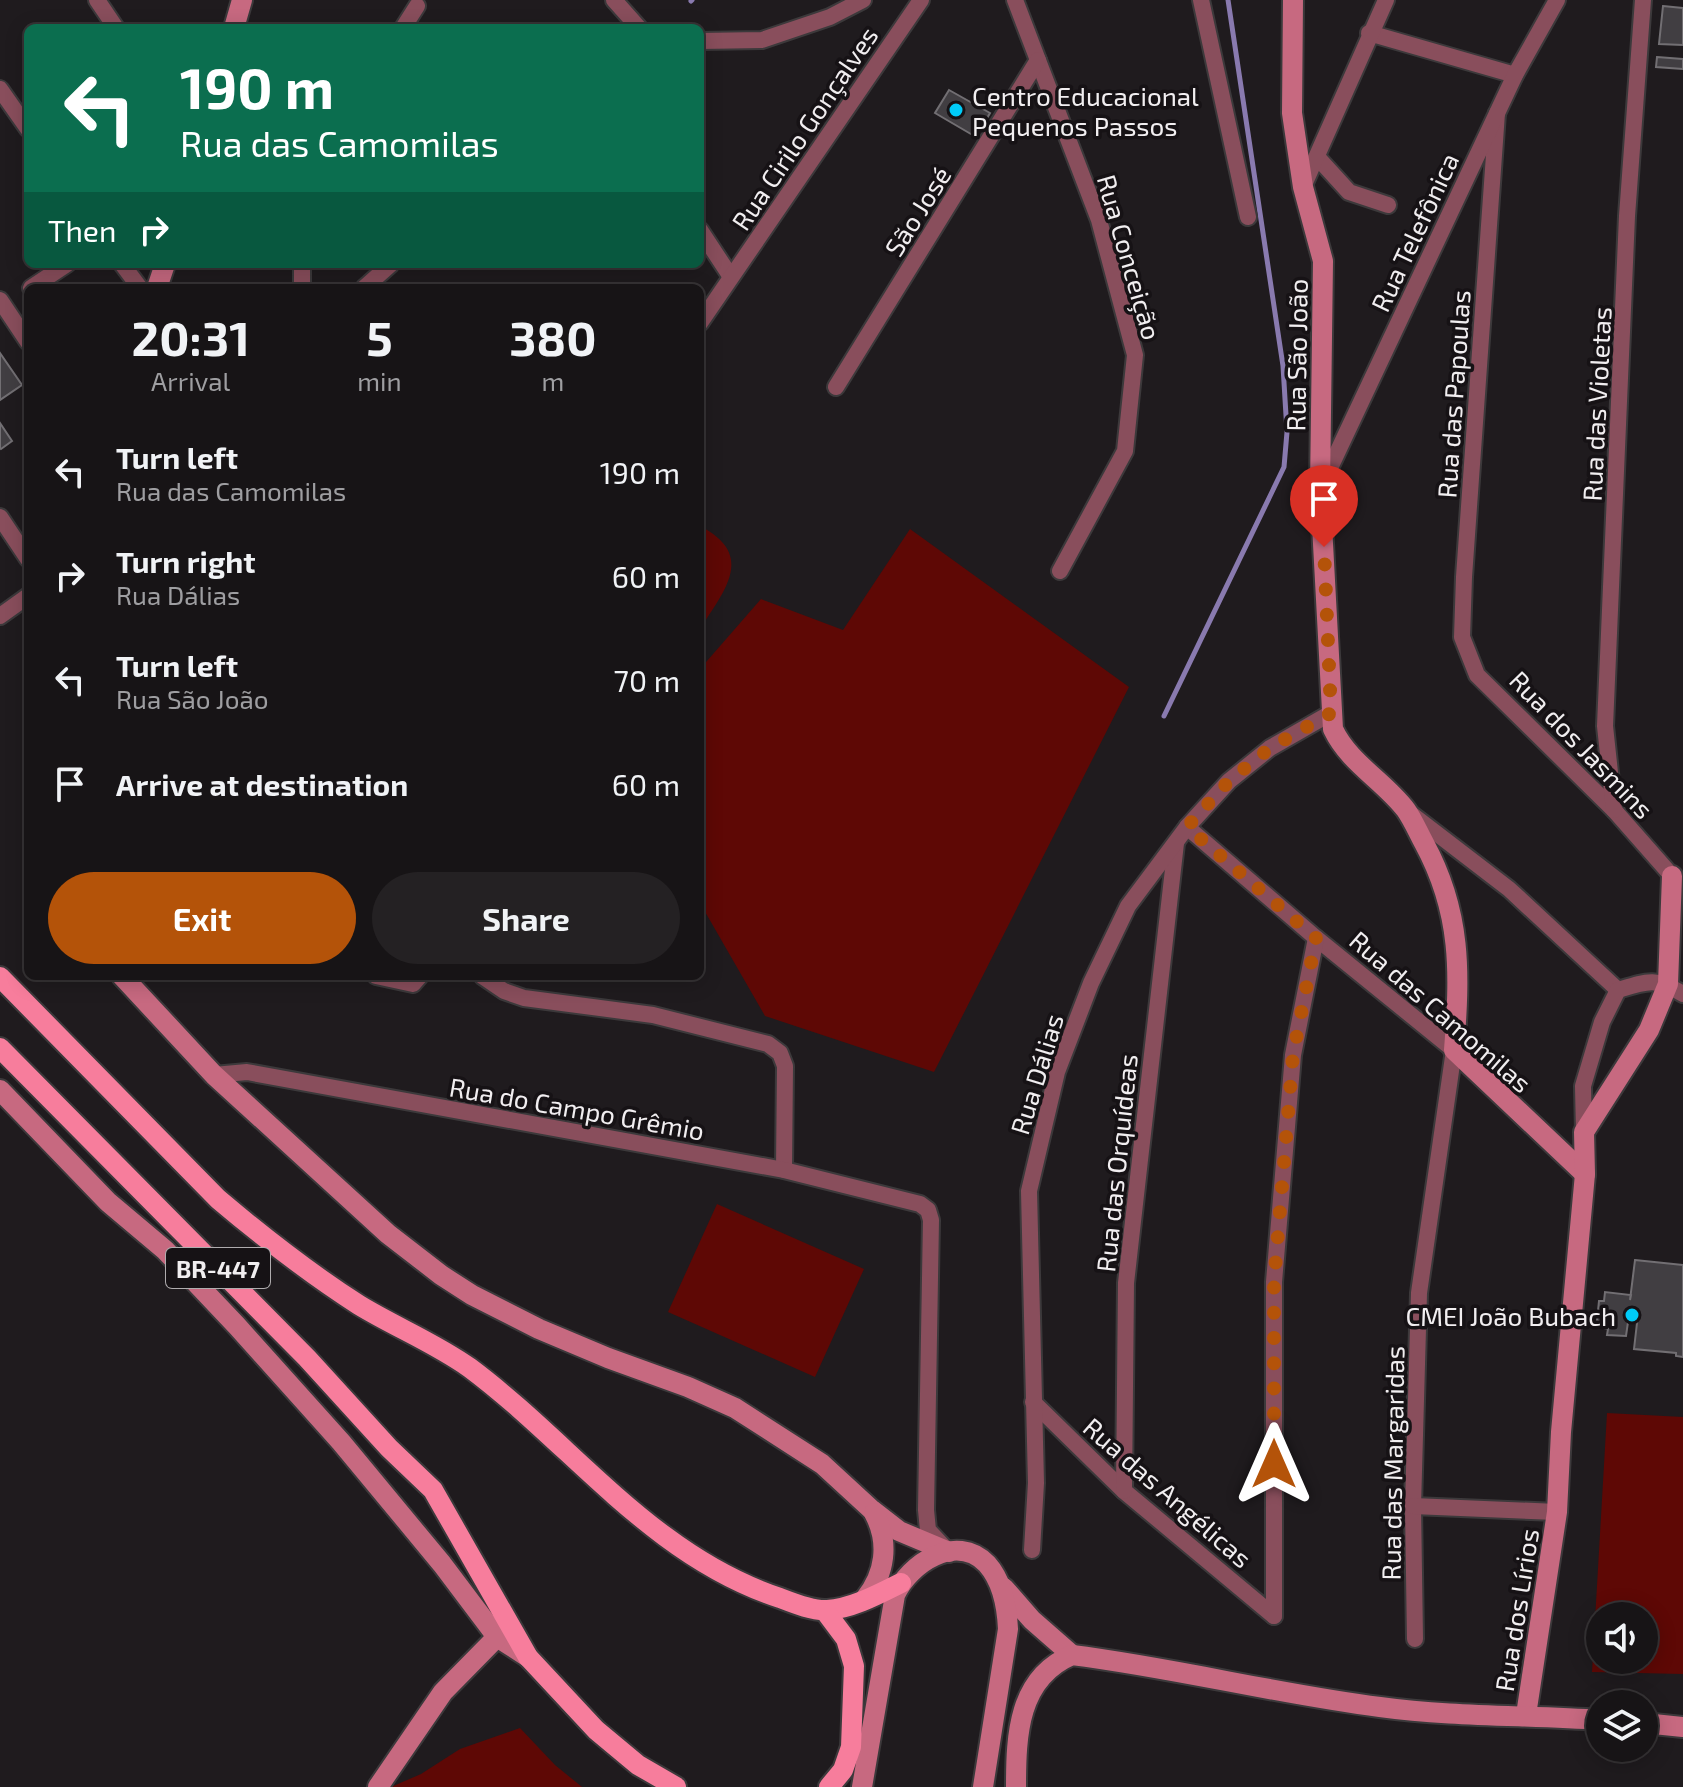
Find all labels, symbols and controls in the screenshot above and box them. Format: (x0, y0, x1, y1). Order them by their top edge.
street label: Rua Cirilo Gonçalves (724, 20, 885, 237)
text: 190 m (180, 53, 334, 120)
icon: left (48, 56, 152, 160)
place label: Centro Educacional Pequenos Passos (972, 80, 1199, 141)
marker: Centro Educacional Pequenos Passos (947, 101, 965, 119)
text: Rua das Camomilas (180, 121, 499, 164)
street label: Rua Telefônica (1364, 148, 1464, 316)
street label: São José (877, 161, 957, 261)
street label: Rua Conceição (1090, 171, 1168, 344)
icon: right (132, 208, 176, 252)
text: Then (48, 212, 116, 248)
street label: Rua São João (1279, 278, 1313, 432)
street label: Rua das Papoulas (1430, 289, 1476, 499)
street label: Rua das Violetas (1575, 306, 1617, 502)
text: 20:31 (131, 308, 250, 366)
text: 5 (366, 308, 393, 366)
text: 380 (509, 308, 597, 366)
text: Arrival (151, 365, 230, 396)
text: min (357, 365, 402, 396)
text: m (541, 365, 564, 396)
text: Turn left (116, 439, 238, 475)
icon: left (48, 450, 92, 494)
text: 190 m (600, 454, 680, 490)
pin (1290, 465, 1358, 547)
text: Rua das Camomilas (116, 475, 346, 506)
icon: arrive (1302, 477, 1346, 521)
text: Turn right (116, 543, 256, 579)
icon: right (48, 554, 92, 598)
text: 60 m (612, 558, 680, 594)
text: Rua Dálias (116, 579, 240, 610)
text: Turn left (116, 647, 238, 683)
icon: left (48, 658, 92, 702)
text: 70 m (614, 662, 680, 698)
street label: Rua dos Jasmins (1504, 664, 1660, 824)
text: Rua São João (116, 683, 269, 714)
icon: arrive (48, 762, 92, 806)
text: Arrive at destination (116, 766, 408, 802)
text: 60 m (612, 766, 680, 802)
button: Exit (48, 872, 356, 964)
button: Share (372, 872, 680, 964)
street label: Rua das Camomilas (1344, 924, 1538, 1098)
street label: Rua Dálias (1003, 1010, 1069, 1138)
street label: Rua das Orquídeas (1089, 1052, 1143, 1274)
street label: Rua do Campo Grêmio (447, 1070, 707, 1146)
road number: BR-447 (166, 1248, 270, 1288)
place label: CMEI João Bubach (1405, 1300, 1616, 1331)
marker: CMEI João Bubach (1623, 1306, 1641, 1324)
street label: Rua das Margaridas (1374, 1346, 1410, 1580)
street label: Rua das Angélicas (1078, 1411, 1258, 1573)
position arrow (1232, 1422, 1316, 1506)
street label: Rua dos Lírios (1488, 1526, 1544, 1694)
map controls (1586, 1602, 1658, 1762)
button: sound (1586, 1602, 1658, 1674)
button: layers (1586, 1690, 1658, 1762)

